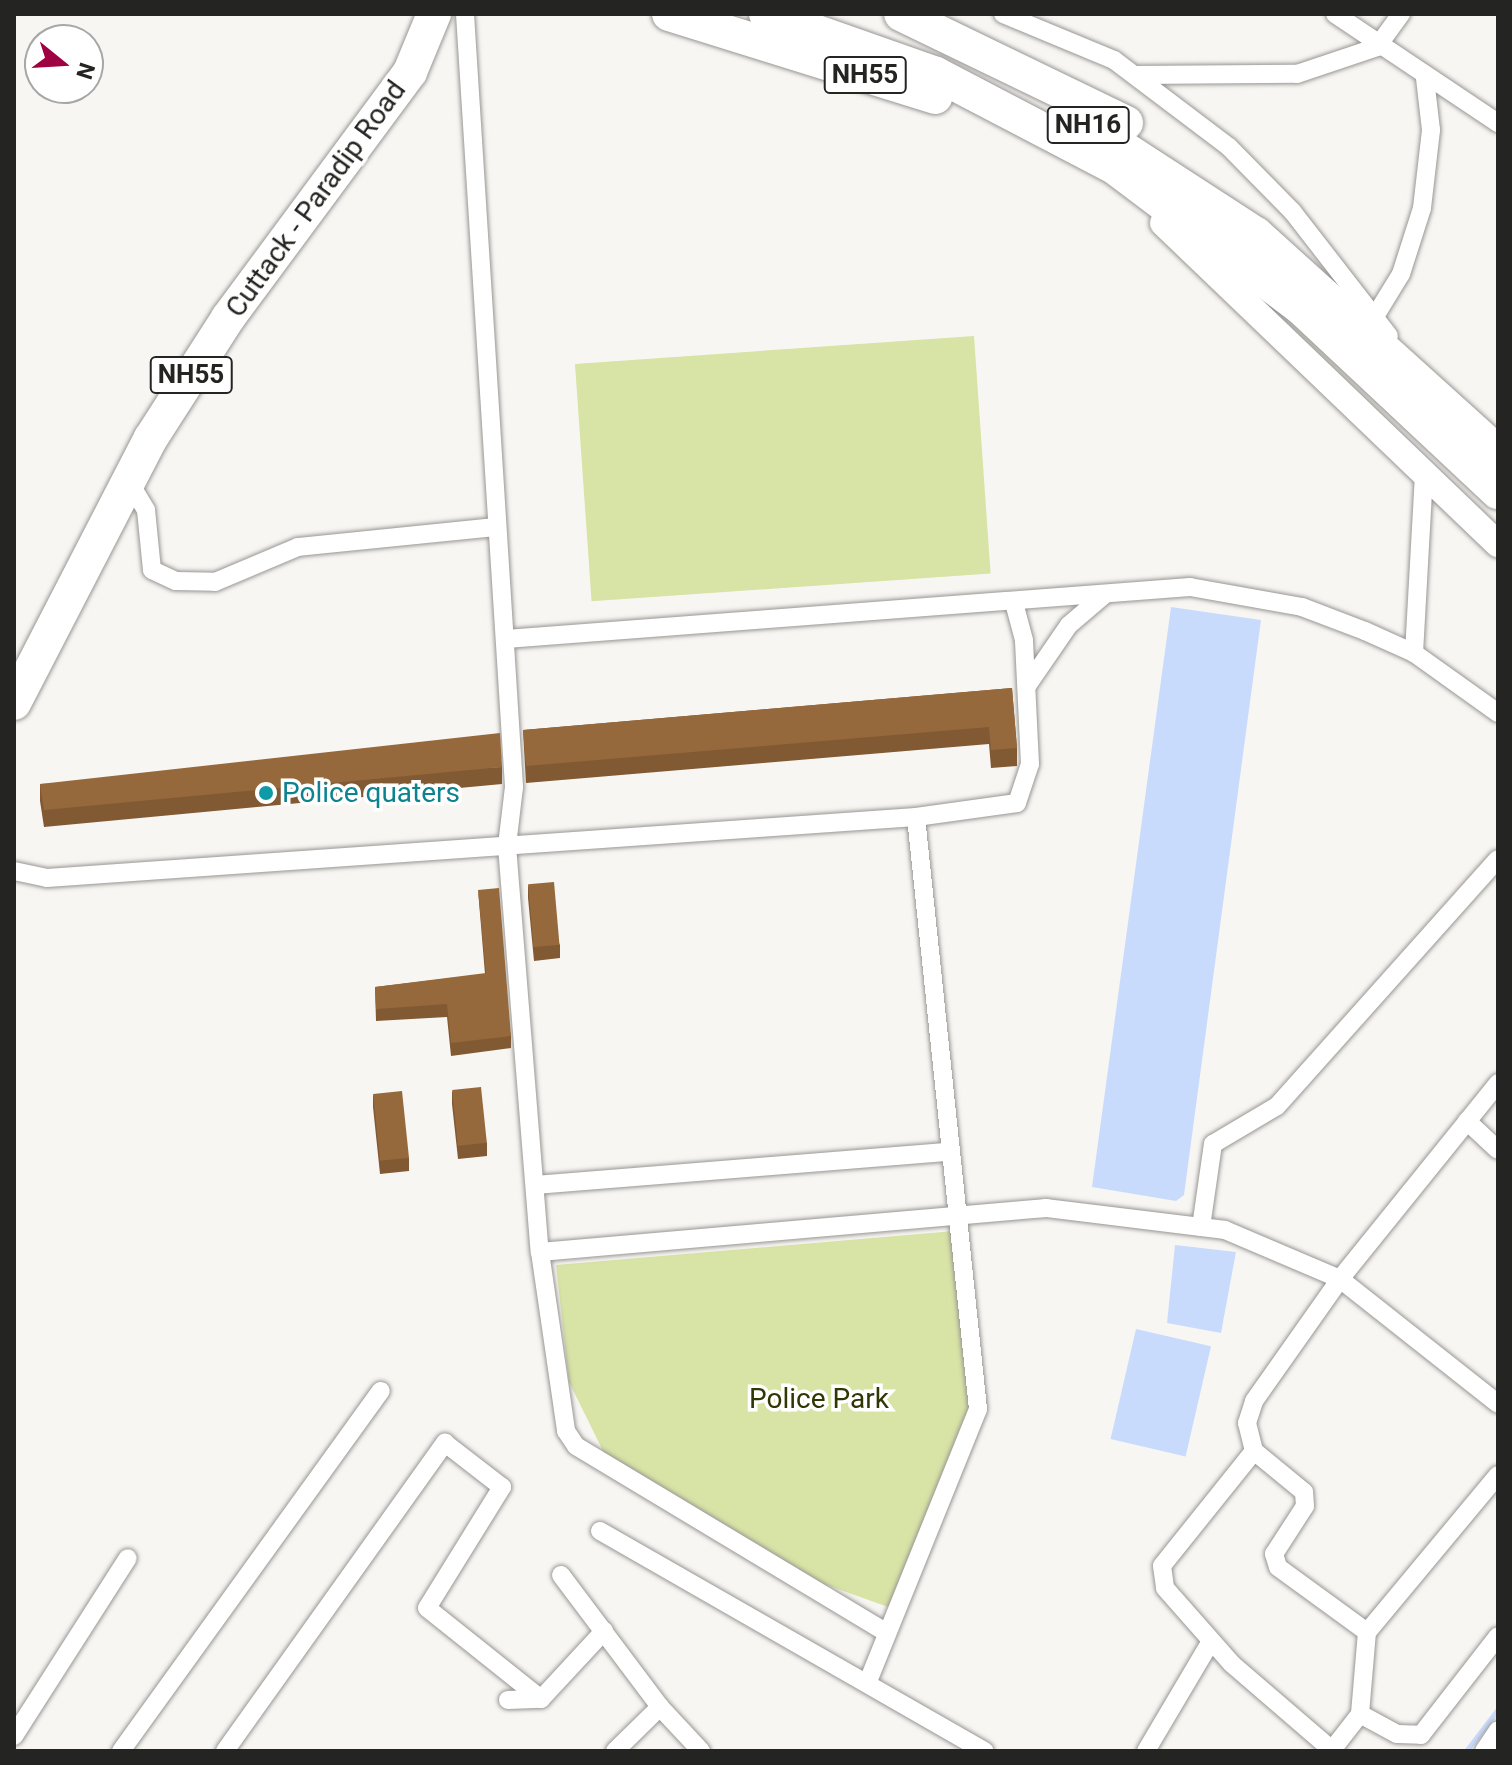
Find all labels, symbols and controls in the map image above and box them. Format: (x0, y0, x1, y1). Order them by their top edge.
north arrow (24, 24, 104, 104)
road number: NH55 (823, 53, 907, 97)
text: N (71, 60, 100, 82)
street label: Cuttack - Paradip Road (219, 74, 413, 324)
road number: NH16 (1046, 103, 1130, 147)
road number: NH55 (149, 353, 233, 397)
place label: Police quaters (282, 776, 460, 810)
marker: Police quaters (257, 784, 275, 802)
park label: Police Park (749, 1382, 889, 1416)

